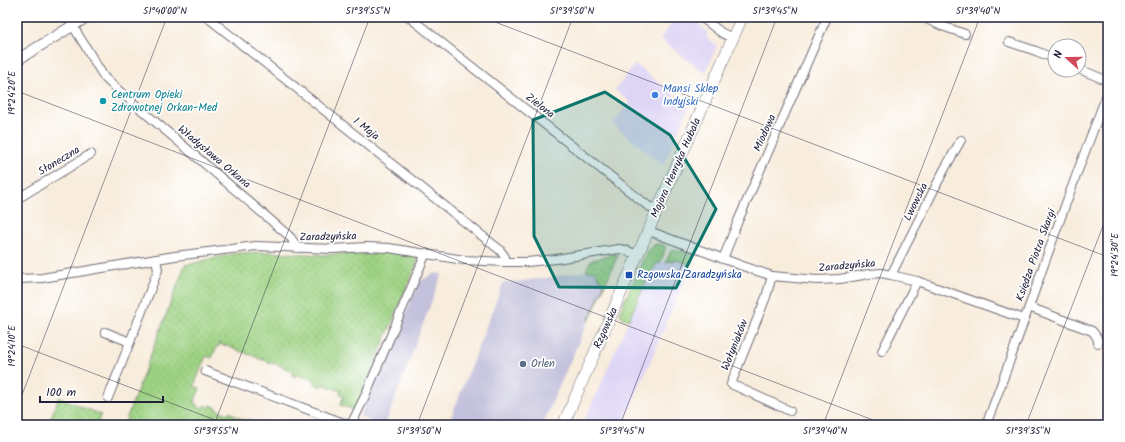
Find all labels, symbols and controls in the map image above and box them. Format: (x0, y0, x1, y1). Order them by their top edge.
text: 51°40'00"N (143, 3, 187, 19)
text: 51°39'55"N (346, 3, 391, 19)
text: 51°39'50"N (550, 3, 594, 19)
text: 51°39'45"N (753, 3, 798, 19)
text: 51°39'40"N (956, 3, 1000, 19)
north arrow (1047, 38, 1087, 78)
text: N (1049, 48, 1068, 61)
text: 19°24'20"E (4, 70, 20, 115)
place label: Mansi Sklep Indyjski (663, 80, 719, 111)
place label: Centrum Opieki Zdrowotnej Orkan-Med (111, 86, 218, 117)
street label: Zielona (521, 89, 559, 123)
marker: Mansi Sklep Indyjski (650, 90, 660, 100)
marker: Centrum Opieki Zdrowotnej Orkan-Med (98, 96, 108, 106)
street label: Miodowa (749, 111, 781, 155)
street label: 1 Maja (349, 113, 383, 145)
street label: Majora Henryka Hubala (646, 115, 706, 221)
street label: Władysława Orkana (173, 121, 255, 193)
street label: Słoneczna (34, 141, 84, 181)
street label: Lwowska (899, 180, 933, 224)
street label: Księdza Piotra Skargi (1011, 206, 1061, 304)
street label: Zaradzyńska (299, 228, 357, 246)
text: 19°24'30"E (1107, 232, 1123, 277)
street label: Zaradzyńska (818, 255, 876, 277)
place label: Rzgowska/Zaradzyńska (637, 266, 742, 284)
marker: Rzgowska/Zaradzyńska (624, 270, 634, 280)
street label: Rzgowska (589, 304, 623, 352)
street label: Wołyniaków (717, 316, 754, 373)
text: 19°24'10"E (4, 324, 20, 367)
place label: Orlen (531, 355, 555, 373)
marker: Orlen (518, 359, 528, 369)
scale bar (40, 378, 163, 404)
text: 100 m (46, 383, 77, 402)
text: 51°39'55"N (194, 423, 239, 439)
text: 51°39'50"N (397, 423, 441, 439)
text: 51°39'45"N (600, 423, 645, 439)
text: 51°39'40"N (803, 423, 847, 439)
text: 51°39'35"N (1005, 423, 1051, 439)

